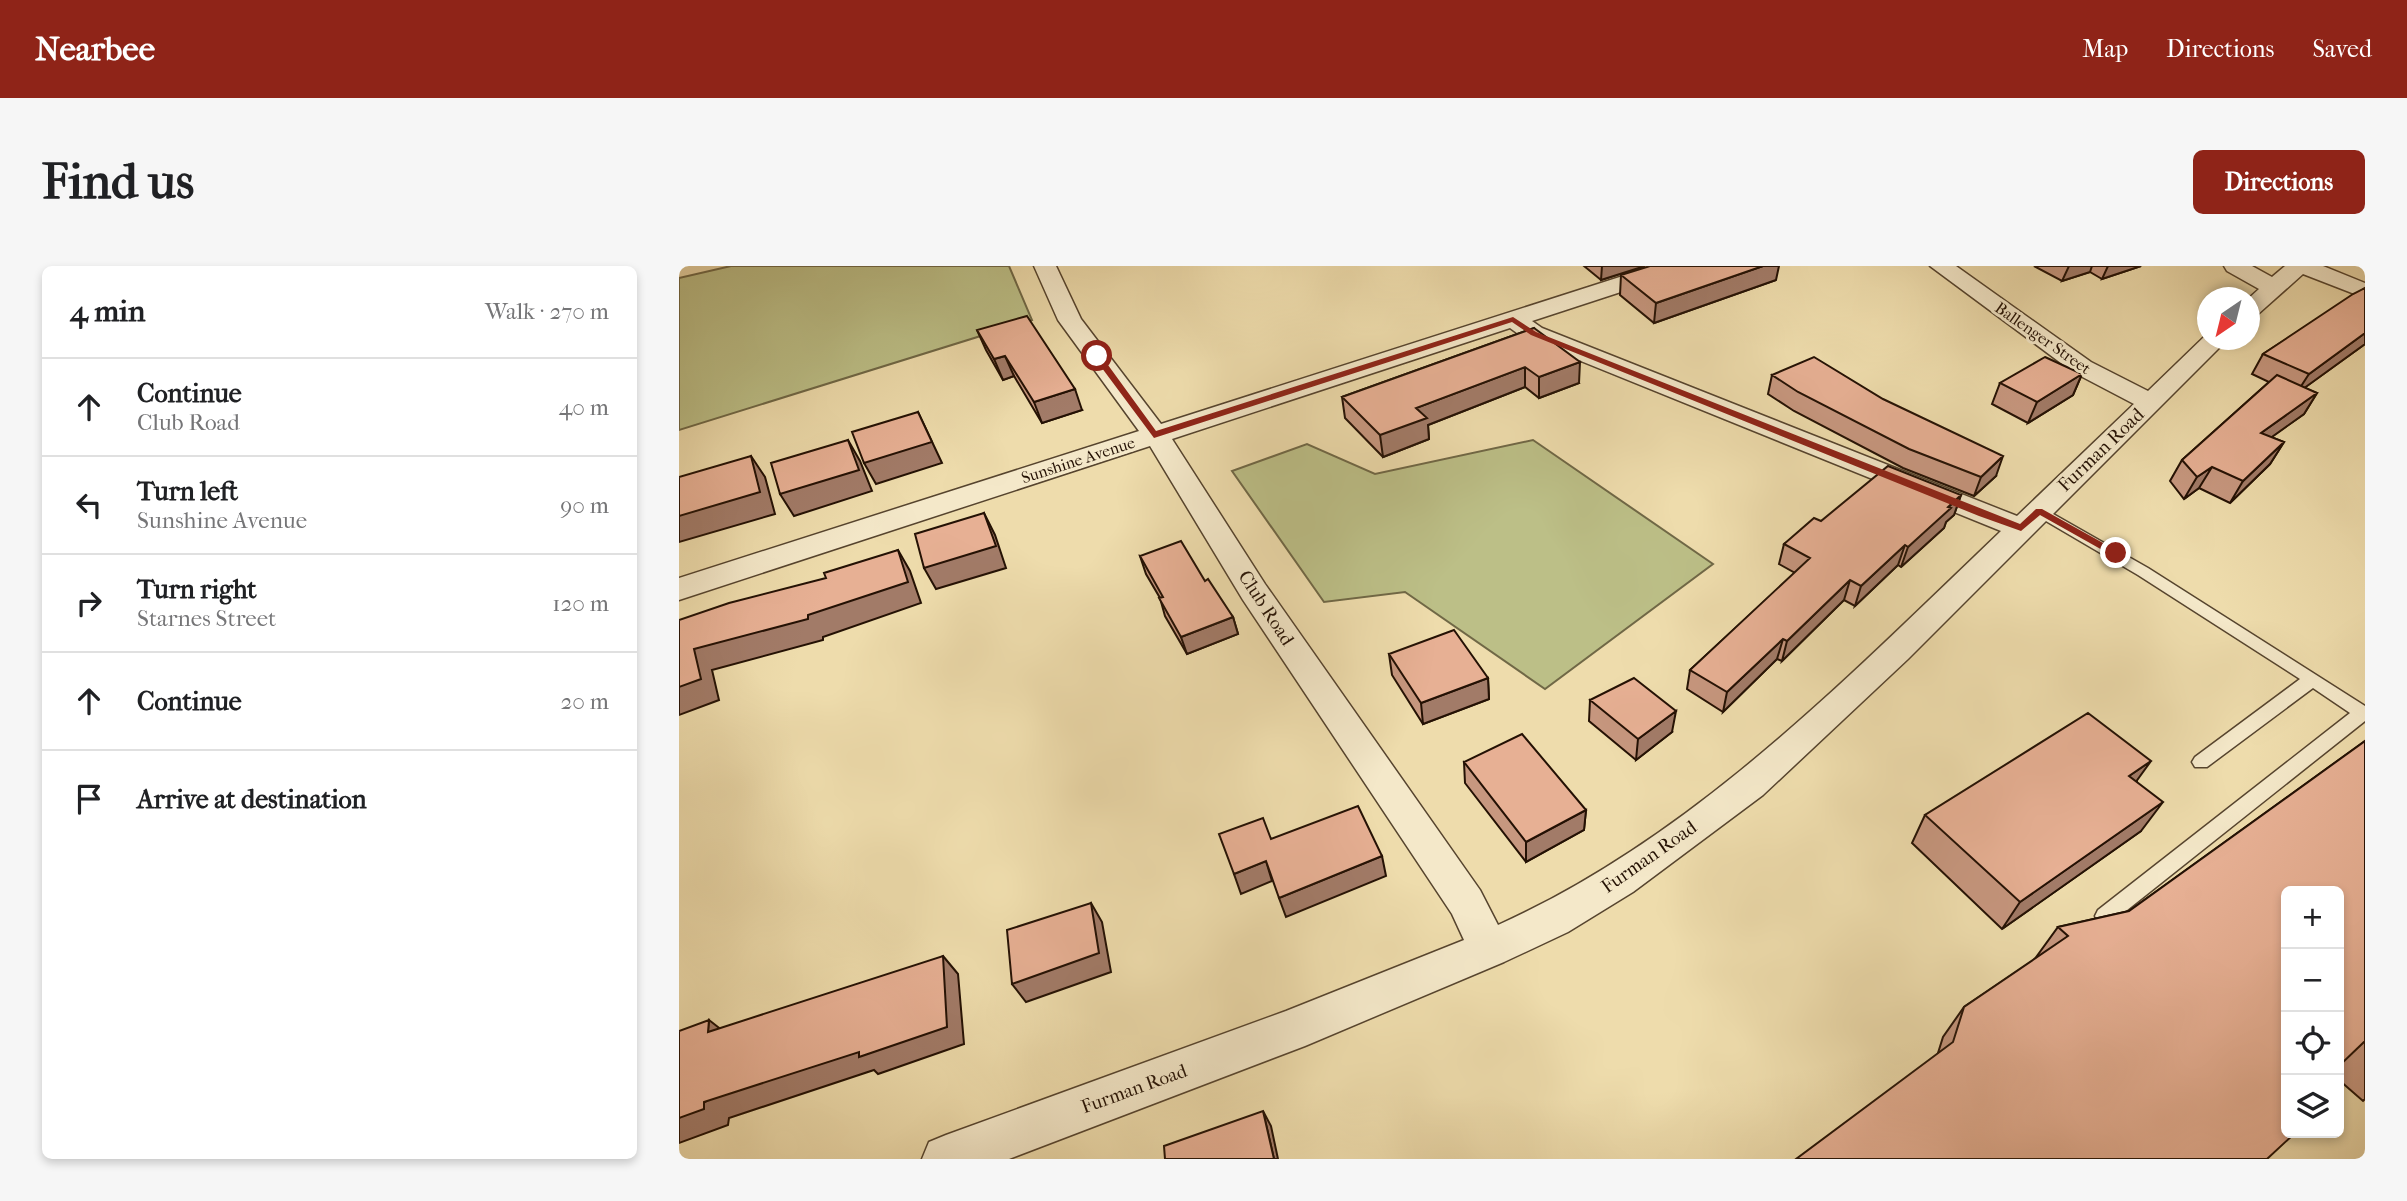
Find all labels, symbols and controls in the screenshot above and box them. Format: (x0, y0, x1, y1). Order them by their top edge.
text: Nearbee (35, 30, 155, 69)
text: Map (2082, 35, 2128, 63)
text: Directions (2166, 35, 2274, 63)
text: Saved (2312, 35, 2372, 63)
button: Directions (2193, 150, 2365, 214)
text: Find us (42, 153, 194, 211)
north arrow (2197, 287, 2260, 350)
text: 4 min (70, 294, 145, 329)
text: Walk · 270 m (485, 298, 609, 325)
street label: Ballenger Street (1991, 298, 2095, 378)
route start (1081, 340, 1112, 371)
text: Continue (137, 378, 242, 409)
icon: ahead (70, 388, 108, 426)
text: 40 m (559, 394, 609, 421)
street label: Furman Road (2053, 403, 2149, 496)
text: Club Road (137, 409, 240, 436)
street label: Sunshine Avenue (1019, 433, 1137, 487)
text: Turn left (137, 476, 238, 507)
icon: left (70, 486, 108, 524)
text: 90 m (560, 492, 609, 519)
text: Sunshine Avenue (137, 507, 307, 534)
route end (2100, 537, 2131, 568)
street label: Club Road (1234, 566, 1299, 650)
text: Turn right (137, 574, 257, 605)
icon: right (70, 584, 108, 622)
text: 120 m (552, 590, 609, 617)
text: Starnes Street (137, 605, 276, 632)
icon: ahead (70, 682, 108, 720)
text: Continue (137, 686, 242, 717)
text: 20 m (560, 688, 609, 715)
icon: arrive (70, 780, 108, 818)
text: Arrive at destination (137, 784, 367, 815)
street label: Furman Road (1597, 816, 1701, 898)
map controls (2281, 886, 2344, 1138)
button: + (2281, 886, 2344, 949)
button: − (2281, 949, 2344, 1012)
button: locate (2281, 1012, 2344, 1075)
street label: Furman Road (1078, 1059, 1191, 1118)
button: layers (2281, 1075, 2344, 1138)

